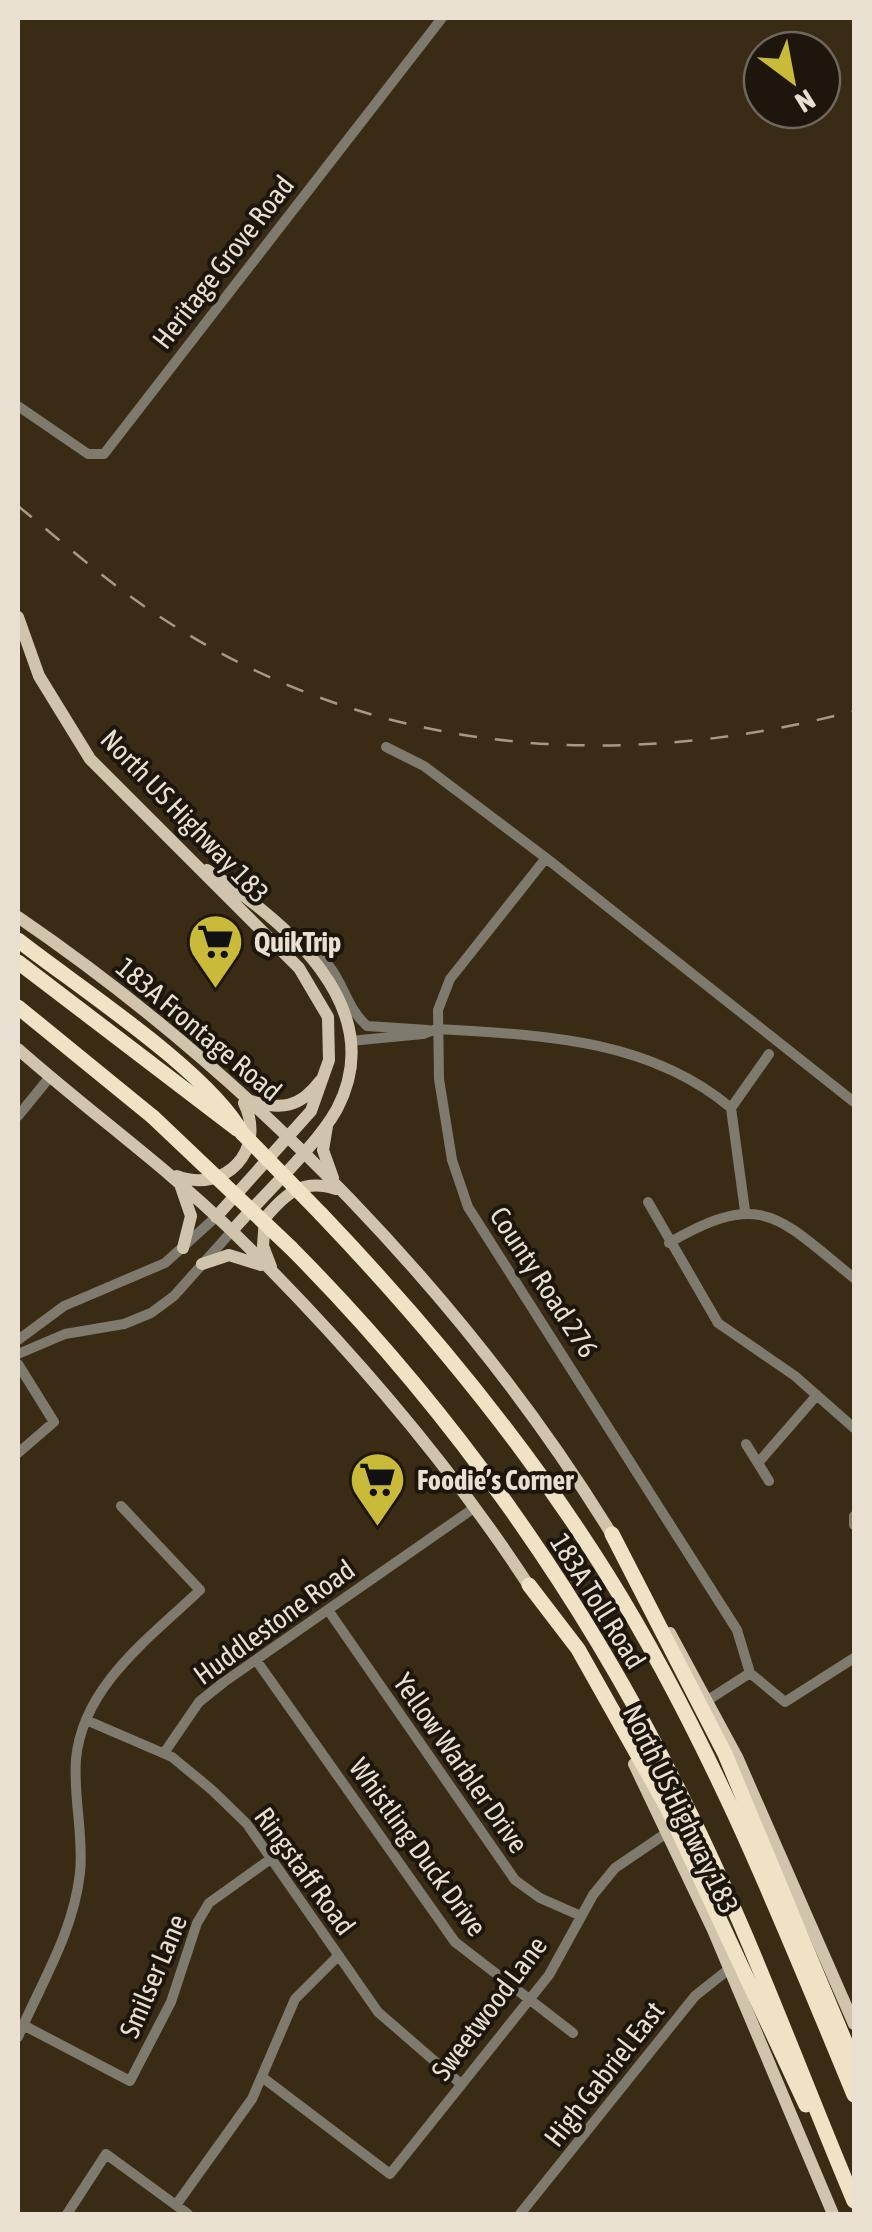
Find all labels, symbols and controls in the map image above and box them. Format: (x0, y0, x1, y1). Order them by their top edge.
north arrow (742, 30, 842, 130)
text: N (790, 83, 821, 119)
street label: Heritage Grove Road (146, 169, 300, 355)
street label: North US Highway 183 (94, 723, 276, 909)
supermarket icon: QuikTrip (185, 912, 245, 991)
place label: QuikTrip (254, 926, 341, 958)
street label: 183A Frontage Road (110, 951, 288, 1107)
street label: County Road 276 (483, 1201, 605, 1363)
supermarket icon: Foodie’s Corner (348, 1450, 408, 1529)
place label: Foodie’s Corner (417, 1464, 574, 1496)
street label: 183A Toll Road (544, 1528, 652, 1674)
street label: Huddlestone Road (187, 1553, 361, 1691)
street label: Yellow Warbler Drive (387, 1667, 535, 1859)
street label: North US Highway 183 (617, 1700, 745, 1918)
street label: Whistling Duck Drive (343, 1752, 493, 1942)
street label: Ringstaff Road (248, 1801, 362, 1941)
street label: Smilser Lane (113, 1910, 193, 2042)
street label: Sweetwood Lane (425, 1930, 553, 2086)
street label: High Gabriel East (538, 1995, 670, 2153)

